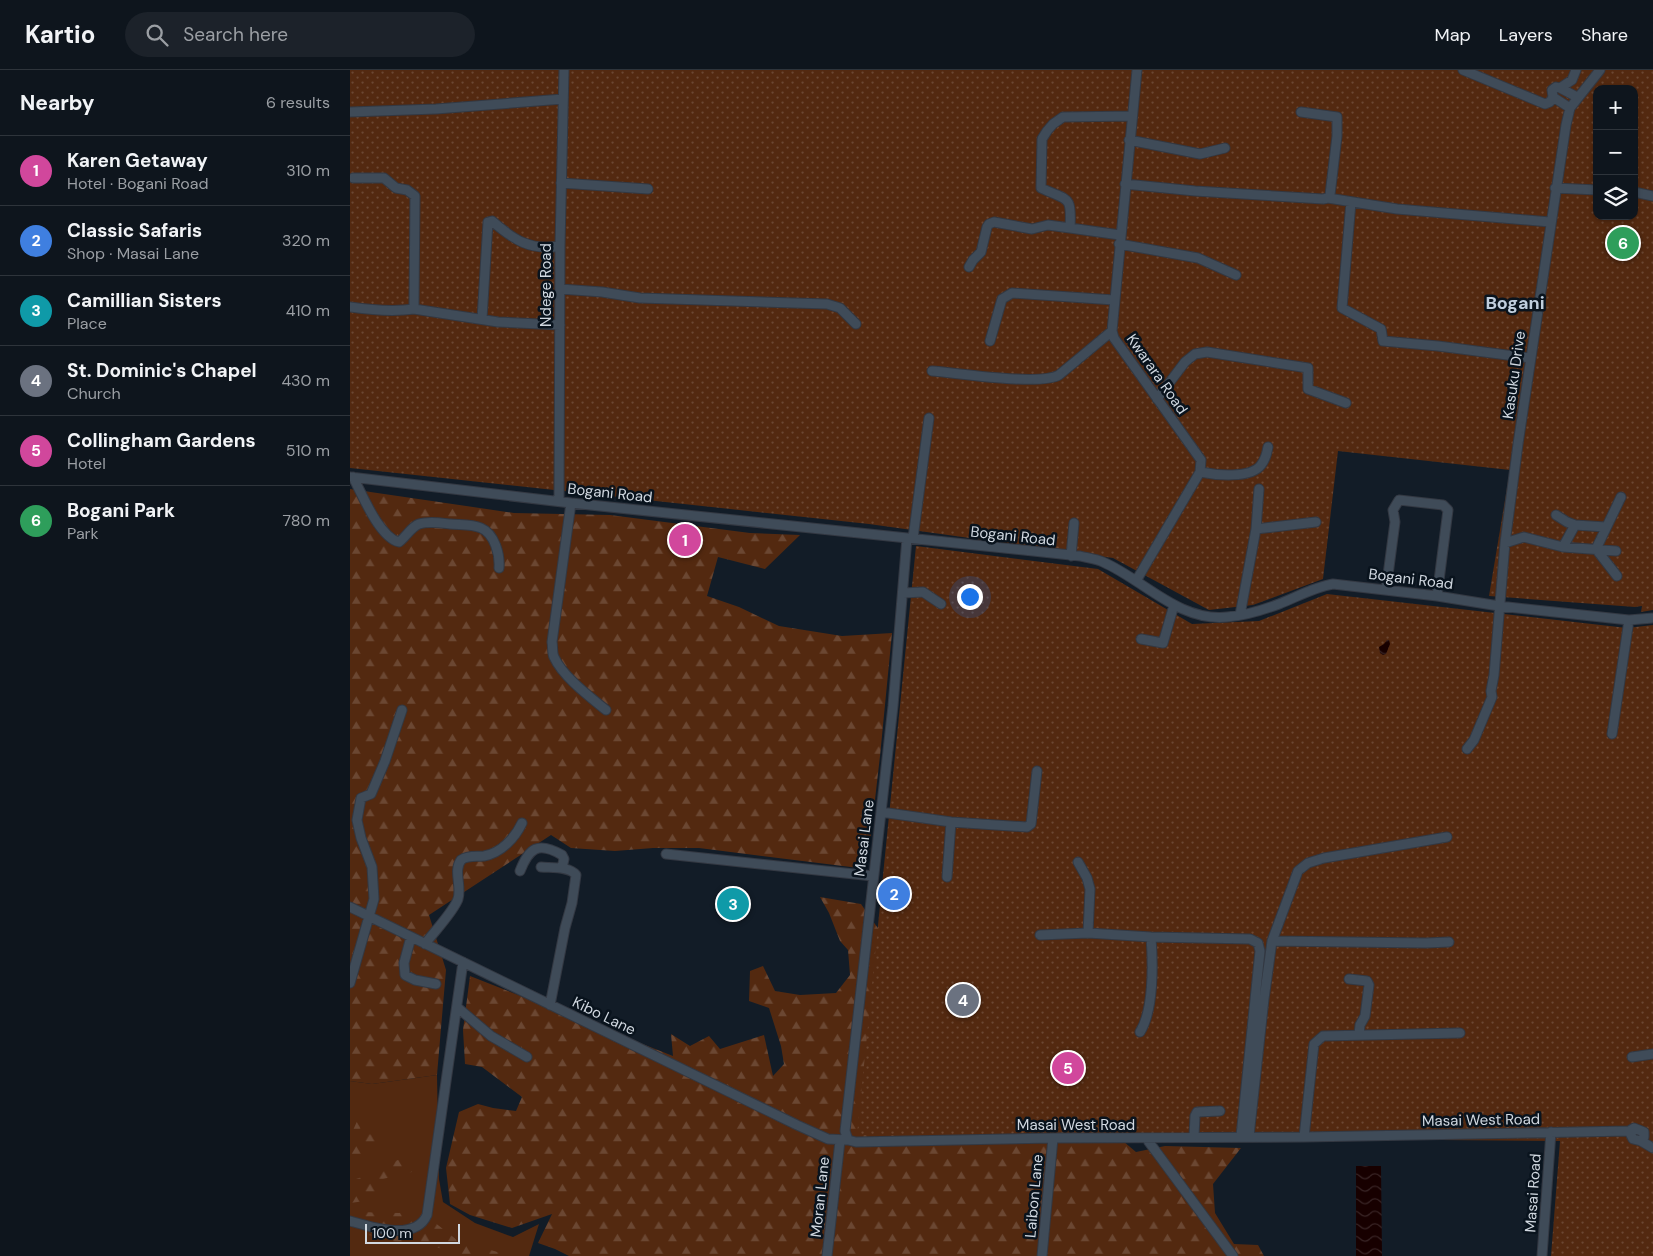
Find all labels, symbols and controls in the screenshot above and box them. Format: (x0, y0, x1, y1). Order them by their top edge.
search box (125, 12, 475, 57)
text: Kartio (25, 19, 95, 50)
icon: search (143, 21, 171, 49)
text: Search here (183, 22, 288, 47)
text: Map (1435, 23, 1471, 47)
text: Layers (1499, 23, 1553, 47)
text: Share (1581, 23, 1628, 47)
map controls (1593, 85, 1638, 220)
button: + (1593, 85, 1638, 130)
text: Nearby (20, 89, 94, 117)
text: 6 results (266, 92, 330, 113)
button: − (1593, 130, 1638, 175)
text: Karen Getaway (67, 148, 208, 173)
text: 1 (33, 160, 39, 181)
text: 310 m (286, 160, 330, 181)
text: Hotel · Bogani Road (67, 173, 208, 194)
button: layers (1593, 175, 1638, 220)
text: Classic Safaris (67, 218, 202, 243)
pin: 6 (1607, 224, 1639, 262)
text: 2 (31, 230, 41, 251)
text: 320 m (282, 230, 330, 251)
text: Shop · Masai Lane (67, 243, 199, 264)
street label: Ndege Road (536, 243, 556, 327)
text: Camillian Sisters (67, 288, 222, 313)
district label: Bogani (1485, 291, 1545, 315)
text: 3 (31, 300, 41, 321)
text: 410 m (286, 300, 330, 321)
text: Place (67, 313, 107, 334)
street label: Kwarara Road (1122, 330, 1192, 418)
street label: Kasuku Drive (1498, 330, 1530, 420)
text: St. Dominic's Chapel (67, 358, 257, 383)
text: 4 (31, 370, 41, 391)
text: 430 m (281, 370, 330, 391)
text: Church (67, 383, 121, 404)
text: Collingham Gardens (67, 428, 255, 453)
text: 5 (31, 440, 41, 461)
text: 510 m (286, 440, 330, 461)
text: Hotel (67, 453, 106, 474)
street label: Bogani Road (567, 479, 653, 507)
text: Bogani Park (67, 498, 175, 523)
text: 6 (31, 510, 41, 531)
text: 780 m (283, 510, 330, 531)
pin: 1 (669, 521, 701, 559)
street label: Bogani Road (970, 522, 1056, 550)
text: Park (67, 523, 99, 544)
street label: Bogani Road (1367, 564, 1455, 594)
your location (957, 584, 983, 610)
street label: Masai Lane (849, 798, 879, 878)
pin: 2 (878, 875, 910, 913)
pin: 3 (717, 885, 749, 923)
pin: 4 (947, 981, 979, 1019)
street label: Kibo Lane (569, 992, 639, 1040)
pin: 5 (1052, 1049, 1084, 1087)
street label: Masai West Road (1422, 1109, 1540, 1131)
street label: Masai West Road (1017, 1115, 1135, 1135)
street label: Laibon Lane (1020, 1153, 1048, 1239)
street label: Masai Road (1520, 1153, 1546, 1233)
street label: Moran Lane (806, 1156, 834, 1238)
scale bar (365, 1221, 460, 1244)
text: 100 m (372, 1224, 412, 1242)

